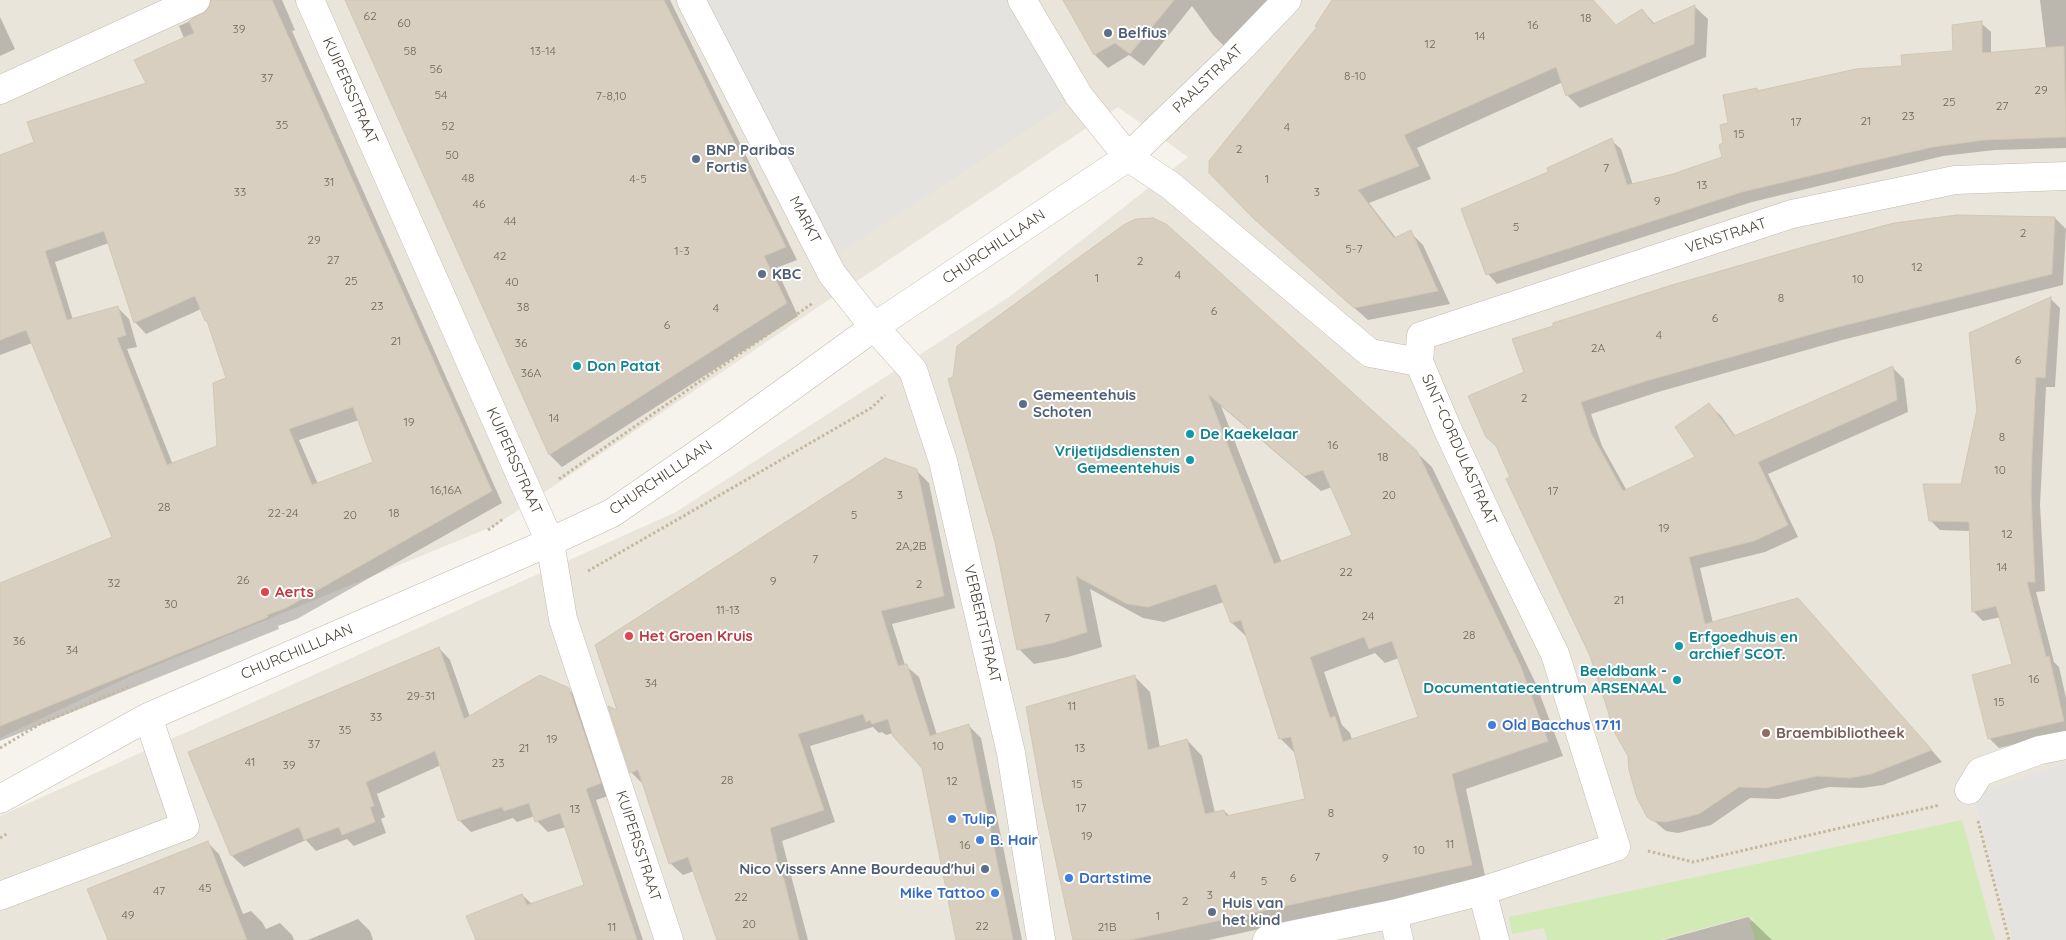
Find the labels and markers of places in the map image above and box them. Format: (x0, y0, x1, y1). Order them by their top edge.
place label: Belfius (1118, 24, 1167, 42)
marker: Belfius (1102, 27, 1114, 39)
place label: BNP Paribas Fortis (706, 141, 795, 176)
marker: BNP Paribas Fortis (690, 153, 702, 165)
place label: KBC (772, 265, 801, 283)
marker: KBC (756, 268, 768, 280)
place label: Don Patat (587, 357, 660, 375)
marker: Don Patat (571, 360, 583, 372)
place label: Gemeentehuis Schoten (1033, 386, 1136, 421)
marker: Gemeentehuis Schoten (1017, 398, 1029, 410)
place label: De Kaekelaar (1200, 425, 1299, 443)
marker: De Kaekelaar (1184, 428, 1196, 440)
place label: Vrijetijdsdiensten Gemeentehuis (1055, 442, 1180, 477)
marker: Vrijetijdsdiensten Gemeentehuis (1184, 454, 1196, 466)
place label: Aerts (275, 583, 314, 601)
marker: Aerts (259, 586, 271, 598)
place label: Het Groen Kruis (639, 627, 753, 645)
place label: Erfgoedhuis en archief SCOT. (1689, 628, 1798, 663)
marker: Het Groen Kruis (623, 630, 635, 642)
marker: Erfgoedhuis en archief SCOT. (1673, 640, 1685, 652)
place label: Beeldbank - Documentatiecentrum ARSENAAL (1423, 662, 1667, 697)
marker: Beeldbank - Documentatiecentrum ARSENAAL (1671, 674, 1683, 686)
place label: Old Bacchus 1711 (1502, 716, 1621, 734)
marker: Old Bacchus 1711 (1486, 719, 1498, 731)
place label: Braembibliotheek (1776, 724, 1905, 742)
marker: Braembibliotheek (1760, 727, 1772, 739)
place label: Tulip (962, 810, 995, 828)
marker: Tulip (946, 813, 958, 825)
place label: B. Hair (990, 831, 1038, 849)
marker: B. Hair (974, 834, 986, 846)
place label: Nico Vissers Anne Bourdeaud'hui (739, 860, 975, 878)
marker: Nico Vissers Anne Bourdeaud'hui (979, 863, 991, 875)
place label: Dartstime (1079, 869, 1152, 887)
marker: Dartstime (1063, 872, 1075, 884)
place label: Mike Tattoo (900, 884, 985, 902)
marker: Mike Tattoo (989, 887, 1001, 899)
place label: Huis van het kind (1222, 894, 1283, 929)
marker: Huis van het kind (1206, 906, 1218, 918)

